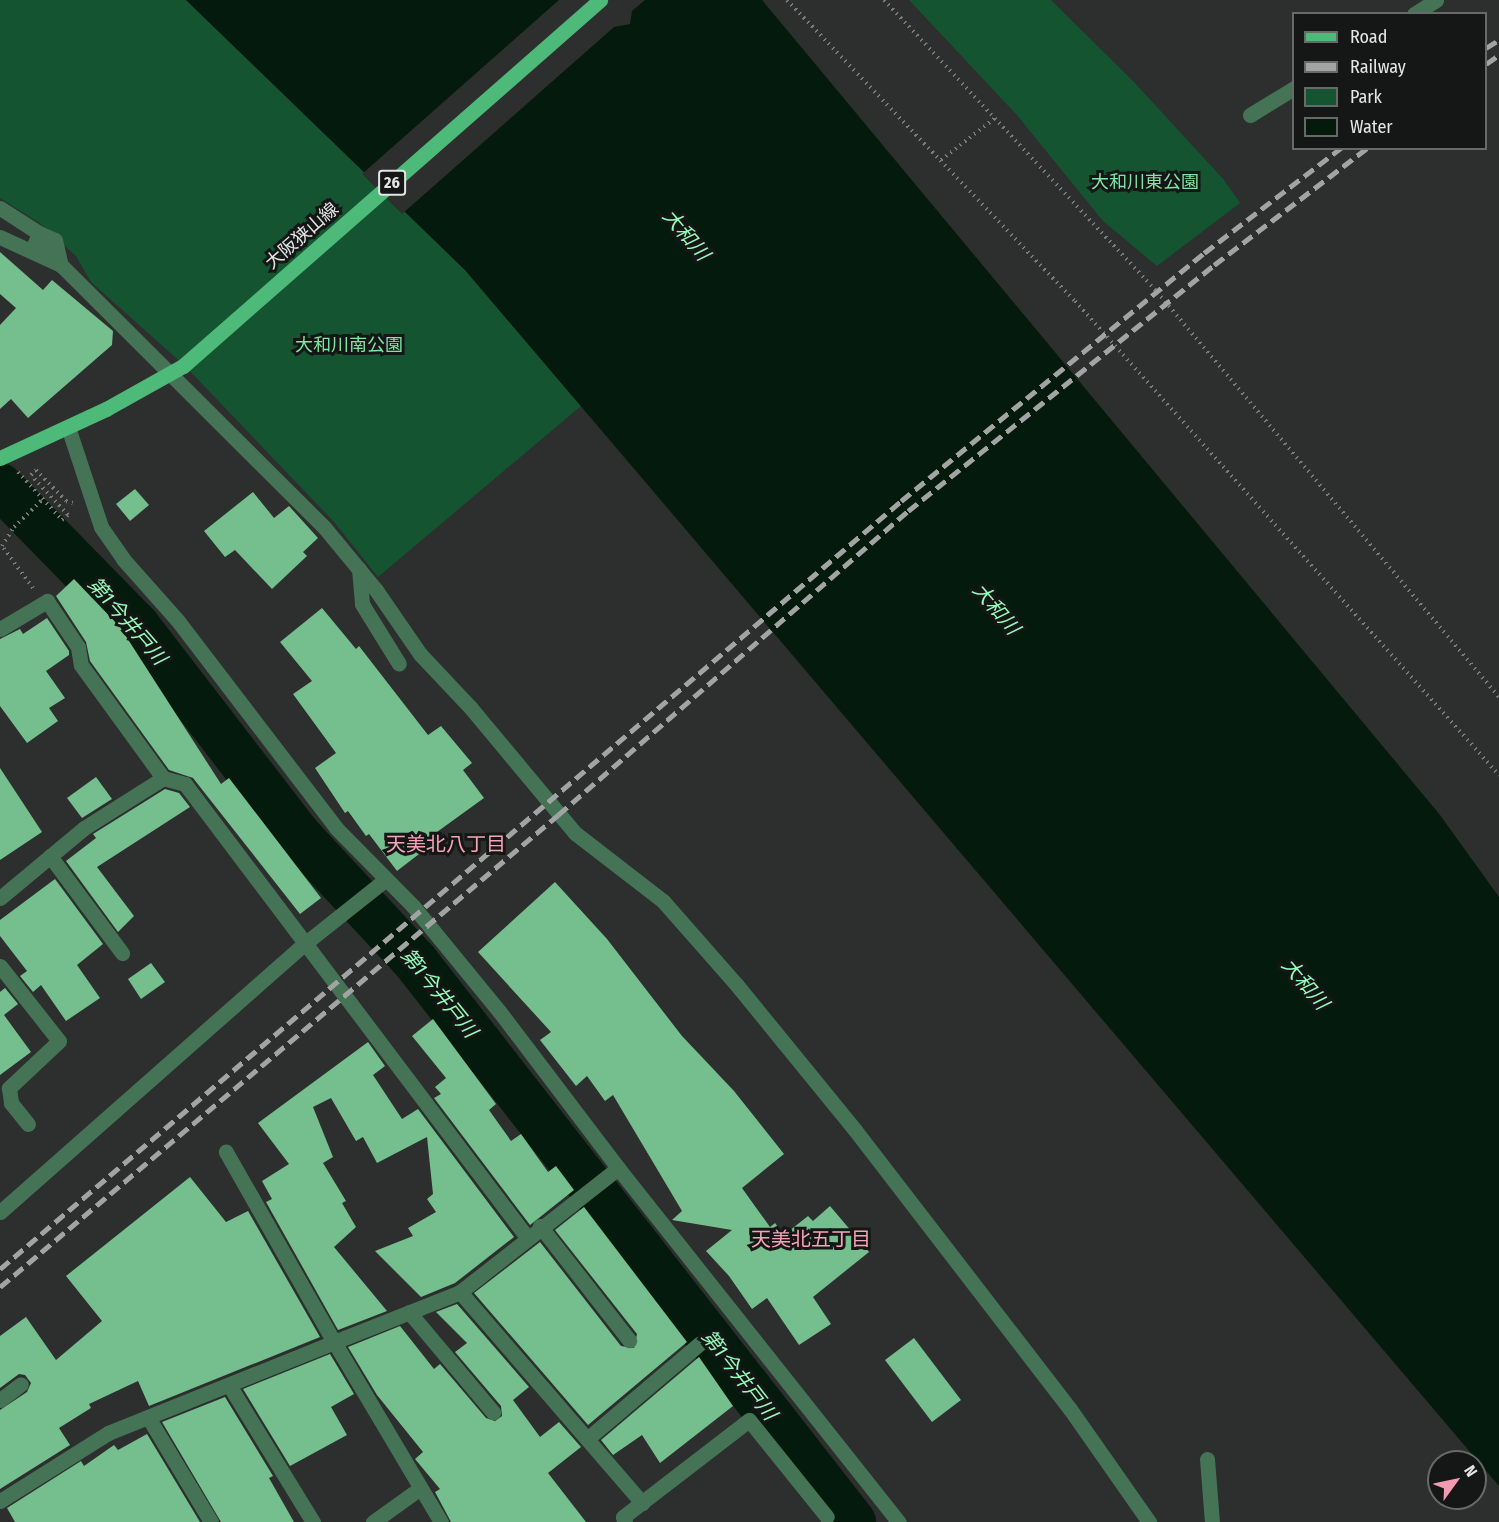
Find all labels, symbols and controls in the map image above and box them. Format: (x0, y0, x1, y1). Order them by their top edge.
legend (1292, 12, 1487, 150)
text: Road (1350, 26, 1387, 48)
text: Railway (1350, 56, 1406, 78)
text: Park (1350, 86, 1382, 108)
text: Water (1350, 116, 1393, 138)
road number: 26 (377, 170, 407, 196)
park label: 大和川東公園 (1091, 171, 1199, 193)
street label: 大阪狭山線 (261, 198, 343, 274)
water label: 大和川 (658, 204, 714, 266)
park label: 大和川南公園 (295, 334, 403, 356)
water label: 第1今井戸川 (83, 572, 171, 670)
water label: 大和川 (968, 578, 1024, 640)
district label: 天美北八丁目 (386, 832, 506, 856)
water label: 第1今井戸川 (396, 944, 482, 1042)
water label: 大和川 (1277, 953, 1333, 1015)
district label: 天美北五丁目 (751, 1227, 871, 1251)
water label: 第1今井戸川 (696, 1325, 782, 1425)
north arrow (1427, 1450, 1487, 1510)
text: N (1460, 1462, 1481, 1480)

